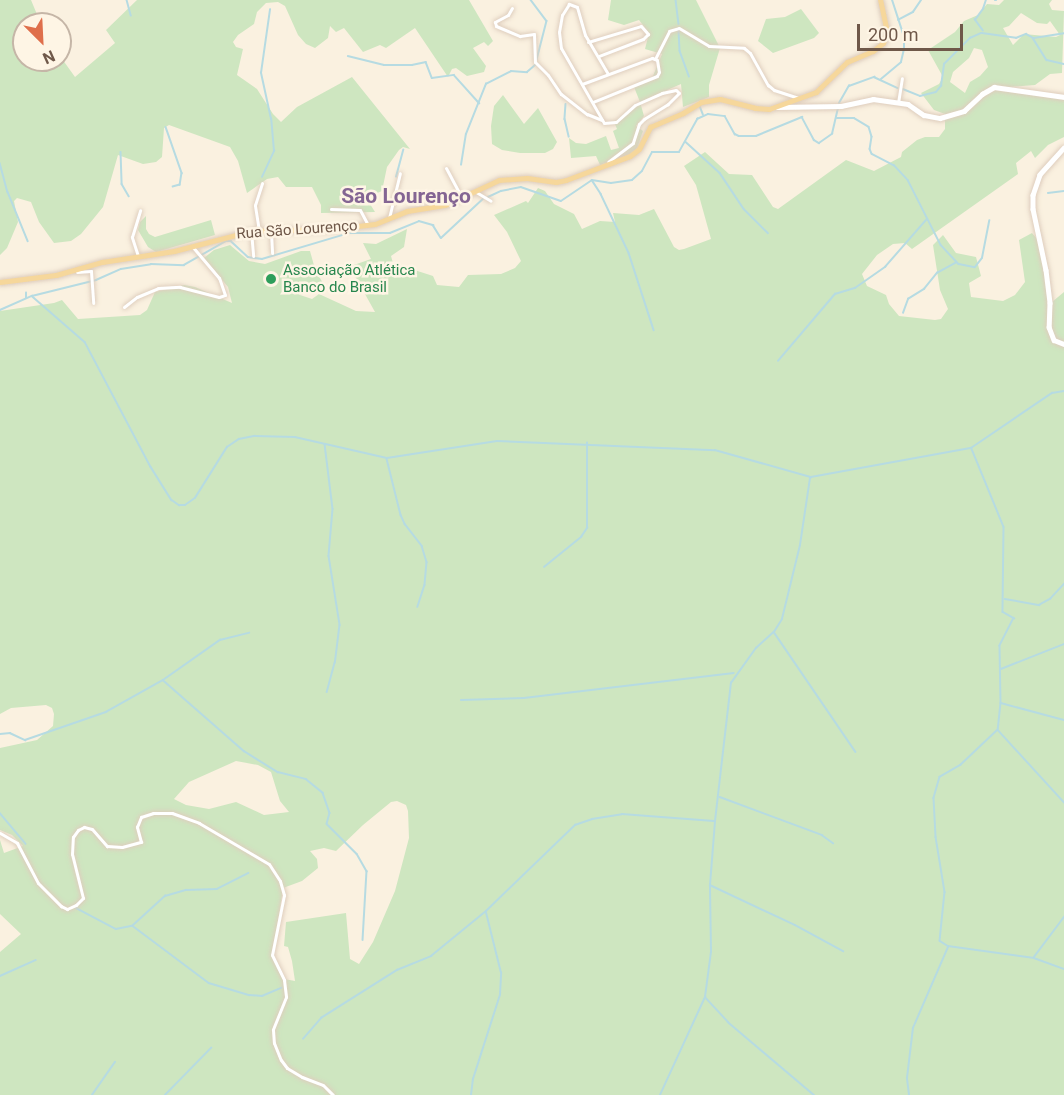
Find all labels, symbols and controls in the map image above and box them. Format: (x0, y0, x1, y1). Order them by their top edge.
north arrow (12, 12, 72, 72)
scale bar (860, 12, 966, 50)
text: 200 m (868, 24, 919, 45)
text: N (40, 46, 58, 68)
district label: São Lourenço (341, 183, 471, 209)
street label: Rua São Lourenço (236, 217, 358, 243)
place label: Associação Atlética Banco do Brasil (283, 261, 416, 296)
marker: Associação Atlética Banco do Brasil (264, 272, 278, 286)

